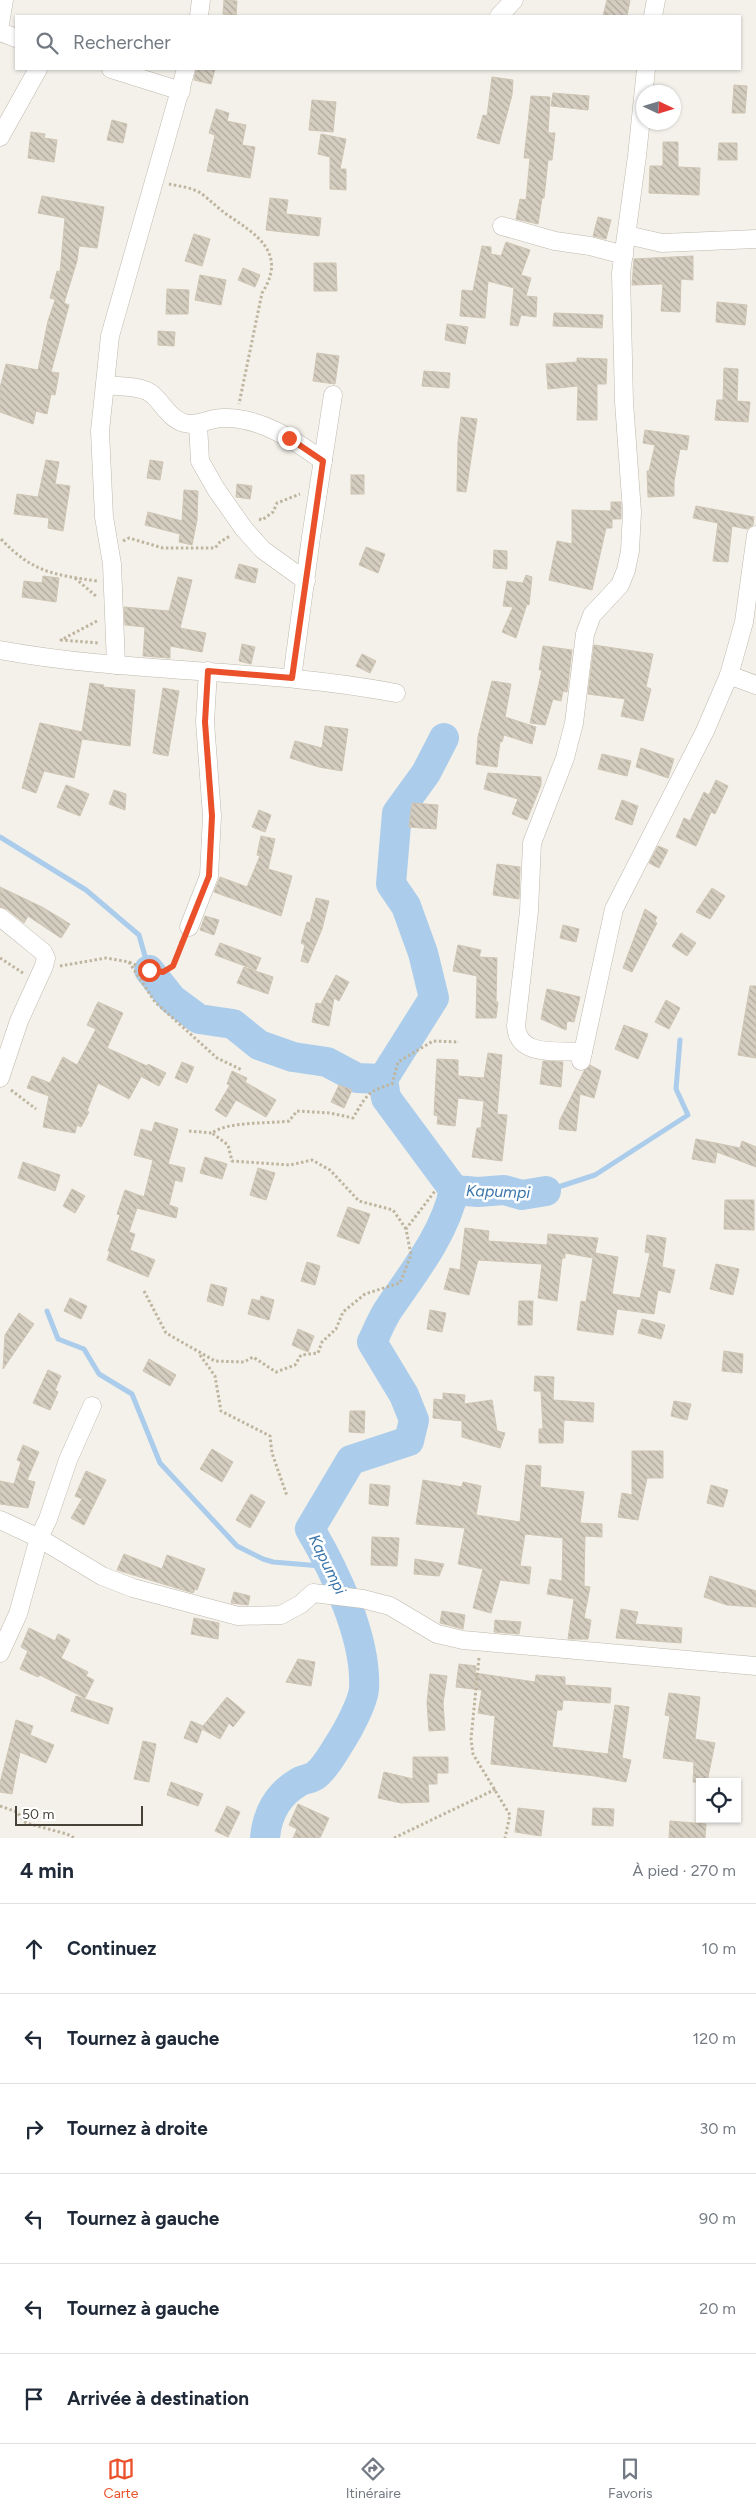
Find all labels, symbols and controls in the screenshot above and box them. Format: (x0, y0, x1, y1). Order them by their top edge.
search box (15, 15, 741, 70)
icon: search (33, 29, 61, 57)
text: Rechercher (73, 31, 171, 54)
north arrow (636, 85, 681, 130)
route end (278, 427, 301, 450)
route start (138, 959, 161, 982)
water label: Kapumpi (466, 1181, 531, 1202)
water label: Kapumpi (305, 1531, 350, 1597)
map controls (696, 1778, 741, 1823)
button: locate (696, 1778, 741, 1823)
scale bar (15, 1803, 142, 1826)
text: 50 m (22, 1806, 54, 1823)
text: 4 min (20, 1858, 74, 1883)
text: À pied · 270 m (633, 1861, 736, 1880)
icon: ahead (20, 1935, 48, 1963)
text: Continuez (67, 1937, 156, 1960)
text: 10 m (702, 1939, 736, 1958)
icon: left (20, 2025, 48, 2053)
text: Tournez à gauche (67, 2027, 219, 2050)
text: 120 m (693, 2029, 736, 2048)
icon: right (20, 2115, 48, 2143)
text: Tournez à droite (67, 2117, 208, 2140)
text: 30 m (699, 2119, 736, 2138)
icon: left (20, 2205, 48, 2233)
text: Tournez à gauche (67, 2207, 219, 2230)
text: 90 m (699, 2209, 736, 2228)
icon: left (20, 2295, 48, 2323)
text: Tournez à gauche (67, 2297, 219, 2320)
text: 20 m (699, 2299, 736, 2318)
icon: arrive (20, 2385, 48, 2413)
text: Arrivée à destination (67, 2387, 249, 2410)
tab: Carte (104, 2455, 138, 2502)
tab: Itinéraire (346, 2455, 401, 2502)
tab: Favoris (608, 2455, 652, 2502)

